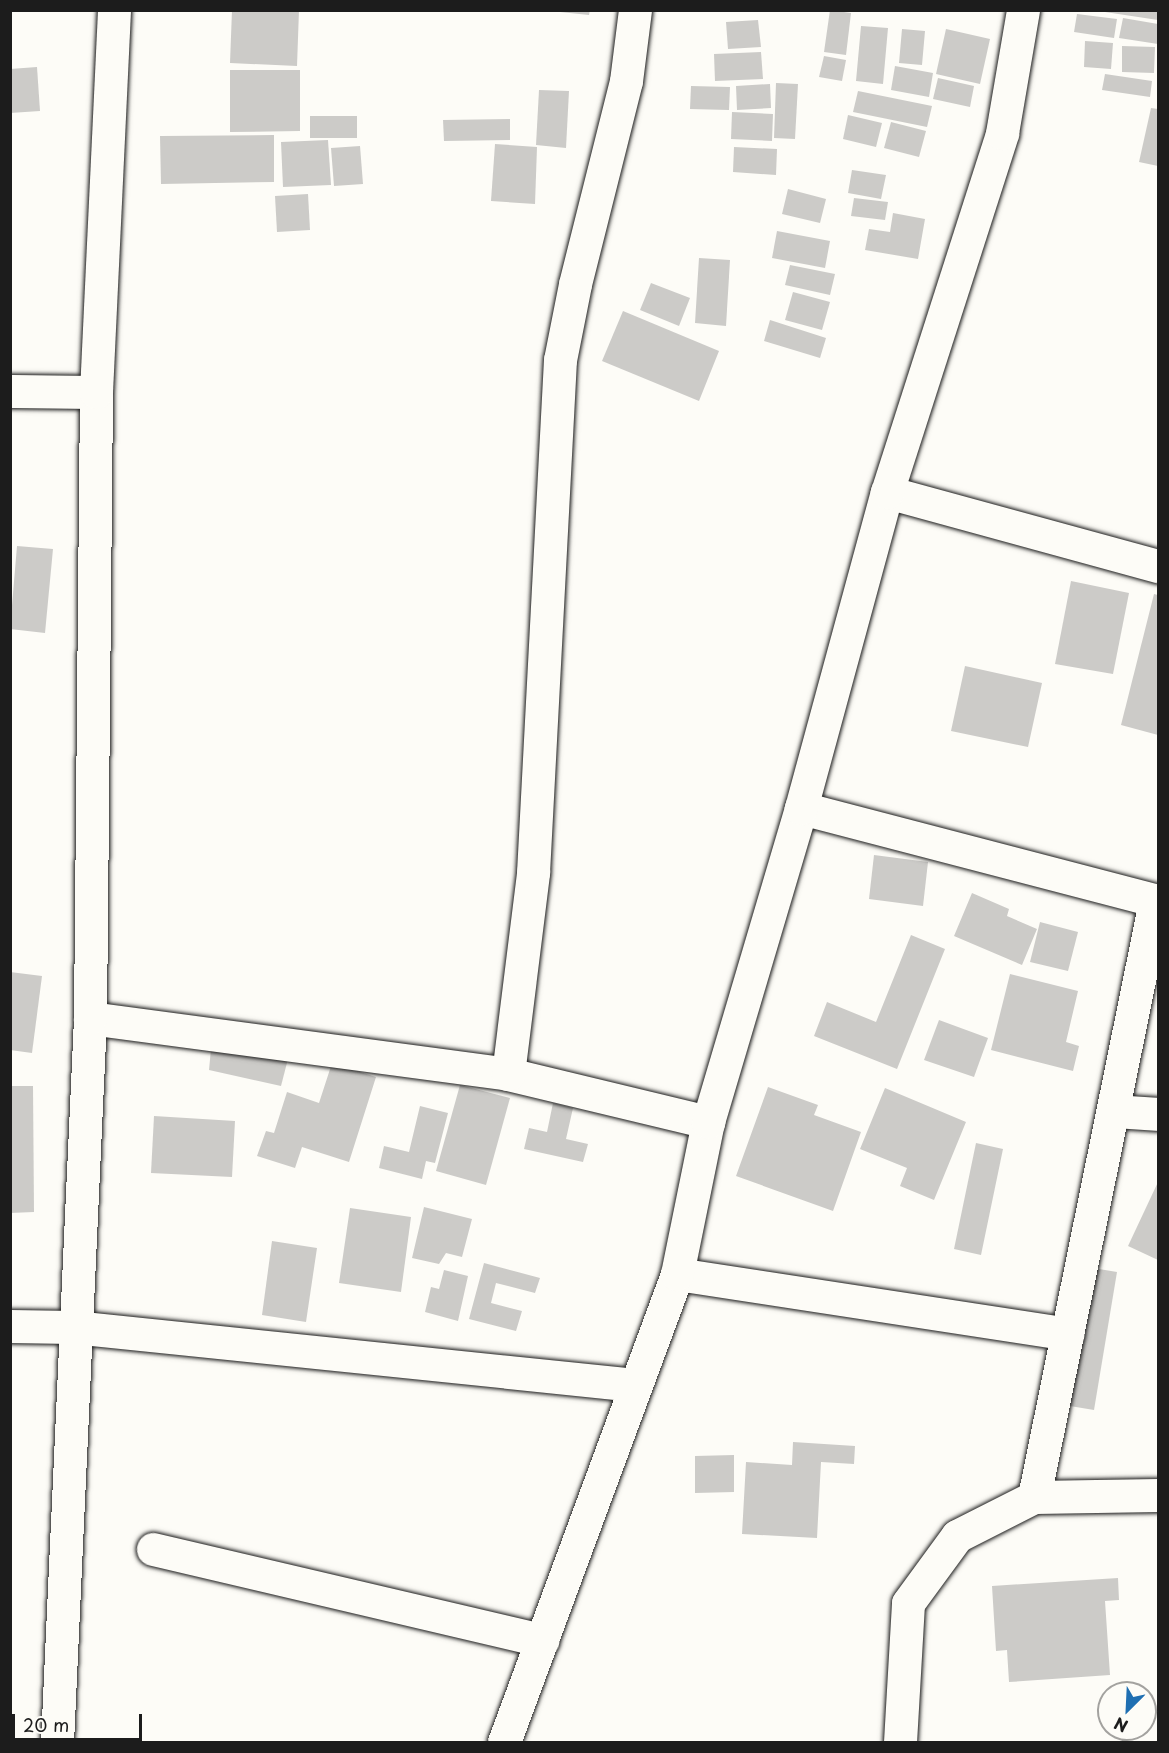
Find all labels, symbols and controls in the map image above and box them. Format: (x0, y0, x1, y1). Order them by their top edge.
north arrow (1097, 1681, 1157, 1741)
scale bar (15, 1702, 146, 1740)
text: 20 m (23, 1711, 69, 1738)
text: N (1110, 1712, 1131, 1739)

